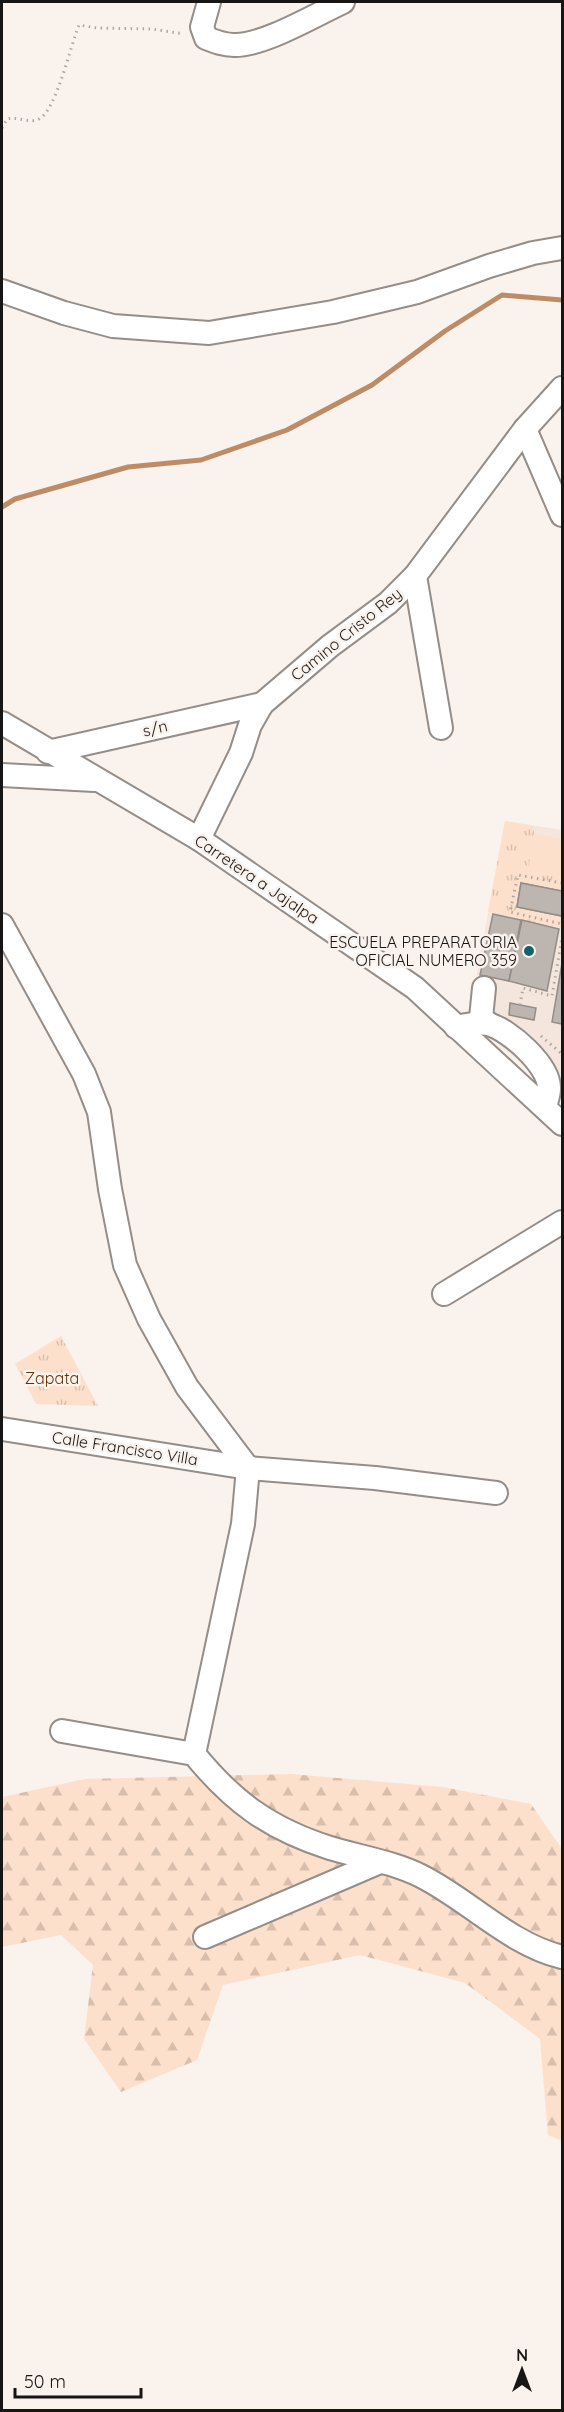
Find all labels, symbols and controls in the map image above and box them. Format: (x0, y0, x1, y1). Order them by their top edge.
street label: Camino Cristo Rey (286, 583, 406, 685)
street label: s/n (141, 715, 169, 741)
street label: Carretera a Jajalpa (191, 830, 323, 928)
place label: ESCUELA PREPARATORIA OFICIAL NUMERO 359 (329, 932, 517, 970)
marker: ESCUELA PREPARATORIA OFICIAL NUMERO 359 (522, 944, 536, 958)
park label: Zapata (25, 1368, 79, 1388)
street label: Calle Francisco Villa (51, 1427, 199, 1469)
north arrow (492, 2340, 552, 2400)
text: N (516, 2345, 528, 2365)
scale bar (15, 2361, 141, 2399)
text: 50 m (24, 2370, 66, 2393)

